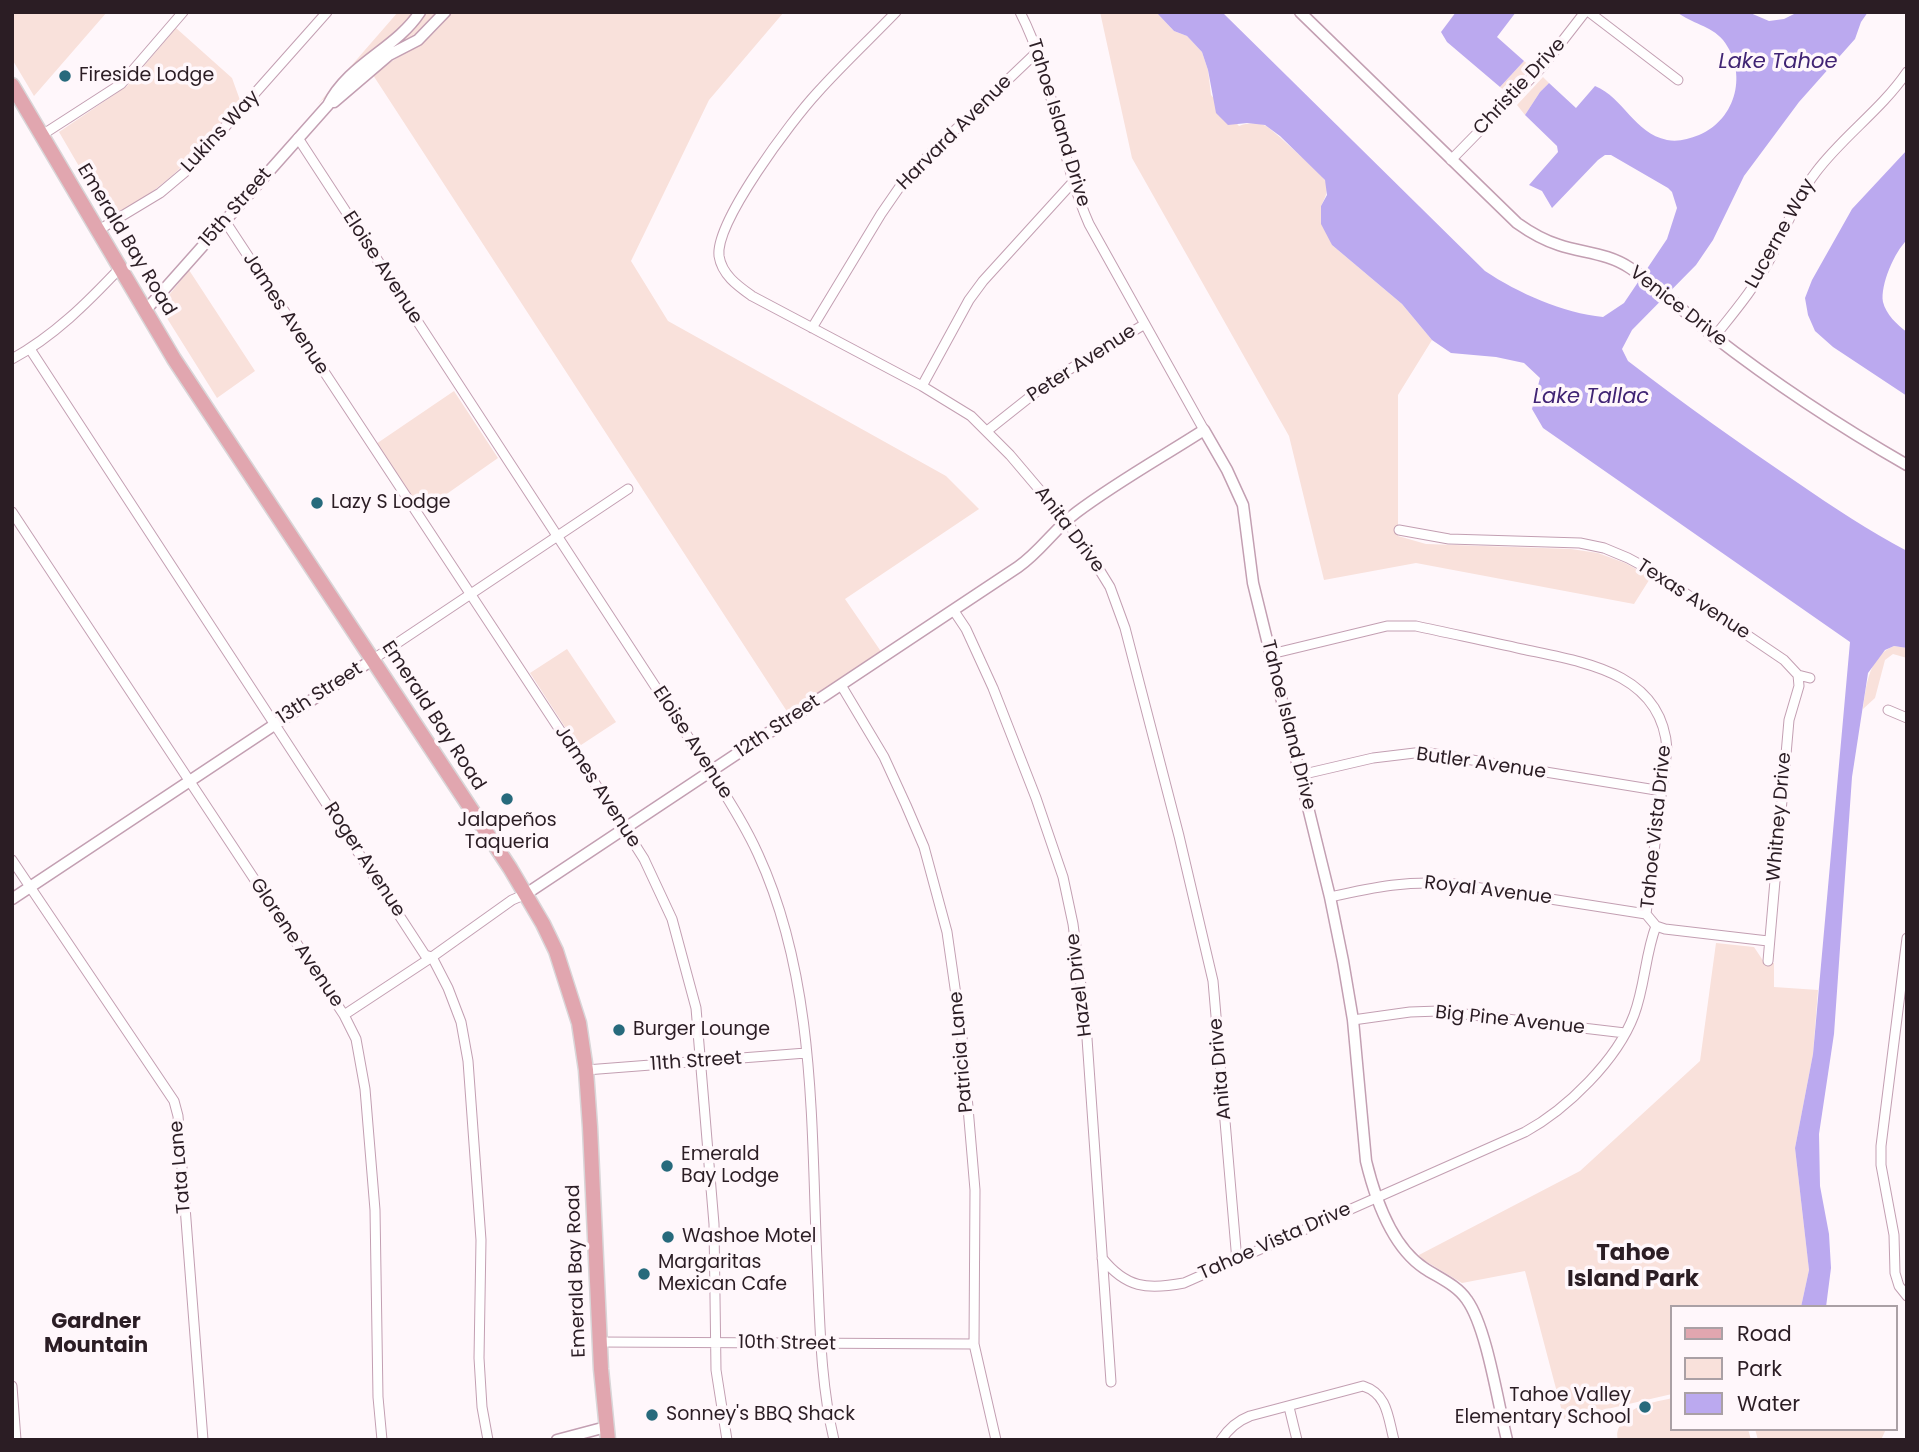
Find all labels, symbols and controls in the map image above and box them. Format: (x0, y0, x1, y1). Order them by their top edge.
street label: Christie Drive (1469, 34, 1571, 140)
street label: Tahoe Island Drive (1022, 36, 1094, 210)
water label: Lake Tahoe (1719, 50, 1837, 76)
place label: Fireside Lodge (79, 65, 214, 87)
marker: Fireside Lodge (57, 68, 73, 84)
street label: Harvard Avenue (893, 71, 1017, 195)
street label: Lukins Way (177, 86, 265, 178)
street label: Emerald Bay Road (72, 160, 180, 320)
street label: 15th Street (195, 164, 277, 252)
street label: Lucerne Way (1741, 175, 1821, 293)
street label: Eloise Avenue (337, 208, 427, 328)
street label: James Avenue (237, 249, 333, 379)
street label: Venice Drive (1625, 262, 1731, 352)
street label: Peter Avenue (1023, 320, 1141, 408)
water label: Lake Tallac (1533, 385, 1649, 411)
street label: Anita Drive (1029, 482, 1109, 578)
place label: Lazy S Lodge (331, 492, 451, 514)
marker: Lazy S Lodge (309, 495, 325, 511)
street label: Texas Avenue (1632, 555, 1754, 645)
street label: Emerald Bay Road (376, 637, 490, 795)
street label: Tahoe Island Drive (1256, 638, 1320, 812)
street label: 13th Street (273, 658, 367, 730)
street label: Eloise Avenue (647, 683, 737, 803)
street label: 12th Street (732, 690, 824, 764)
street label: James Avenue (549, 722, 645, 852)
street label: Butler Avenue (1415, 744, 1547, 784)
street label: Tahoe Vista Drive (1637, 744, 1677, 910)
street label: Whitney Drive (1763, 751, 1797, 883)
marker: Jalapeños Taqueria (499, 791, 515, 807)
street label: Roger Avenue (319, 799, 409, 921)
place label: Jalapeños Taqueria (457, 810, 557, 854)
street label: Royal Avenue (1423, 872, 1553, 910)
street label: Glorene Avenue (244, 874, 348, 1012)
street label: Hazel Drive (1062, 932, 1098, 1038)
street label: Patricia Lane (945, 990, 979, 1114)
street label: Big Pine Avenue (1434, 1002, 1586, 1040)
street label: Anita Drive (1205, 1017, 1237, 1121)
place label: Burger Lounge (633, 1019, 770, 1041)
marker: Burger Lounge (611, 1022, 627, 1038)
street label: 11th Street (649, 1047, 743, 1077)
street label: Tata Lane (166, 1120, 196, 1214)
place label: Emerald Bay Lodge (681, 1144, 779, 1188)
marker: Emerald Bay Lodge (659, 1158, 675, 1174)
street label: Emerald Bay Road (563, 1184, 591, 1358)
street label: Tahoe Vista Drive (1195, 1198, 1355, 1286)
place label: Washoe Motel (682, 1226, 816, 1248)
marker: Washoe Motel (660, 1229, 676, 1245)
district label: Tahoe Island Park (1567, 1240, 1699, 1294)
place label: Margaritas Mexican Cafe (658, 1252, 787, 1296)
marker: Margaritas Mexican Cafe (636, 1266, 652, 1282)
legend (1671, 1305, 1898, 1431)
district label: Gardner Mountain (44, 1310, 148, 1360)
text: Road (1737, 1319, 1792, 1348)
street label: 10th Street (738, 1332, 836, 1356)
text: Park (1737, 1354, 1782, 1383)
place label: Tahoe Valley Elementary School (1455, 1385, 1631, 1429)
text: Water (1737, 1389, 1800, 1418)
marker: Tahoe Valley Elementary School (1637, 1399, 1653, 1415)
place label: Sonney's BBQ Shack (666, 1404, 855, 1426)
marker: Sonney's BBQ Shack (644, 1407, 660, 1423)

